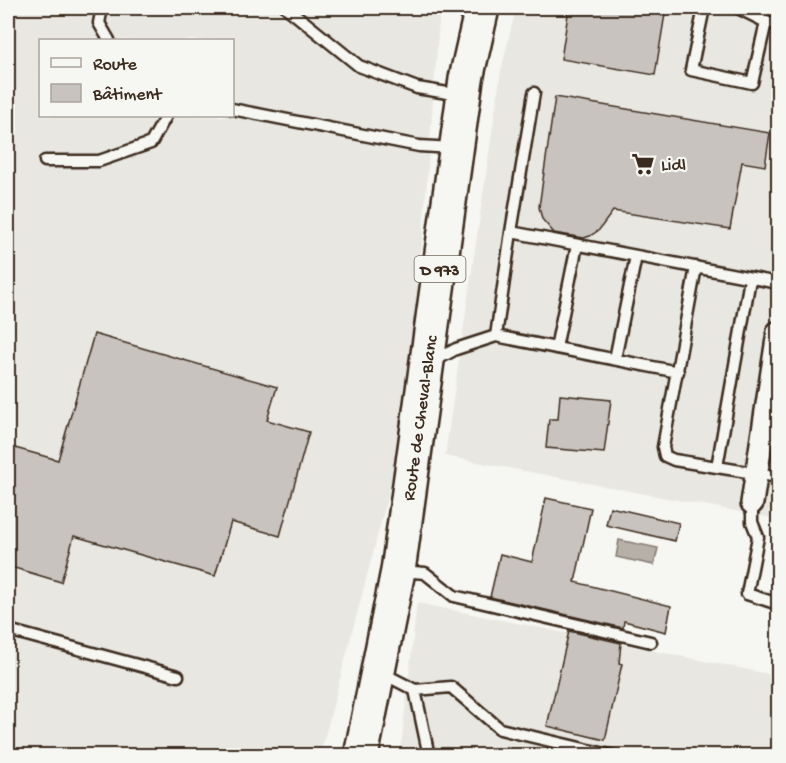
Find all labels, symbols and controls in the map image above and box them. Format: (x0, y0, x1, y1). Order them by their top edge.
legend (39, 39, 234, 117)
text: Route (93, 55, 138, 76)
text: Bâtiment (92, 85, 163, 106)
supermarket icon: Lidl (630, 151, 656, 177)
place label: Lidl (661, 156, 686, 177)
road number: D 973 (414, 256, 466, 282)
street label: Route de Cheval-Blanc (400, 334, 444, 502)

